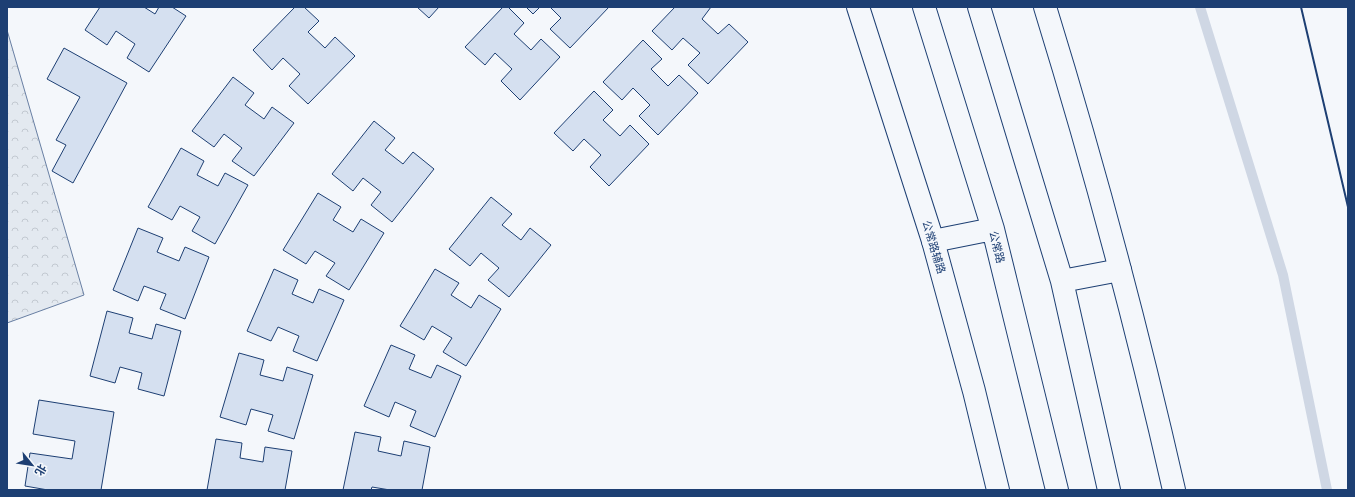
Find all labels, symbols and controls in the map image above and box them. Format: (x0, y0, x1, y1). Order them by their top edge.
street label: 公常路辅路 (919, 219, 949, 275)
street label: 公常路 (986, 229, 1008, 265)
north arrow (12, 445, 52, 485)
text: 北 (32, 462, 49, 478)

